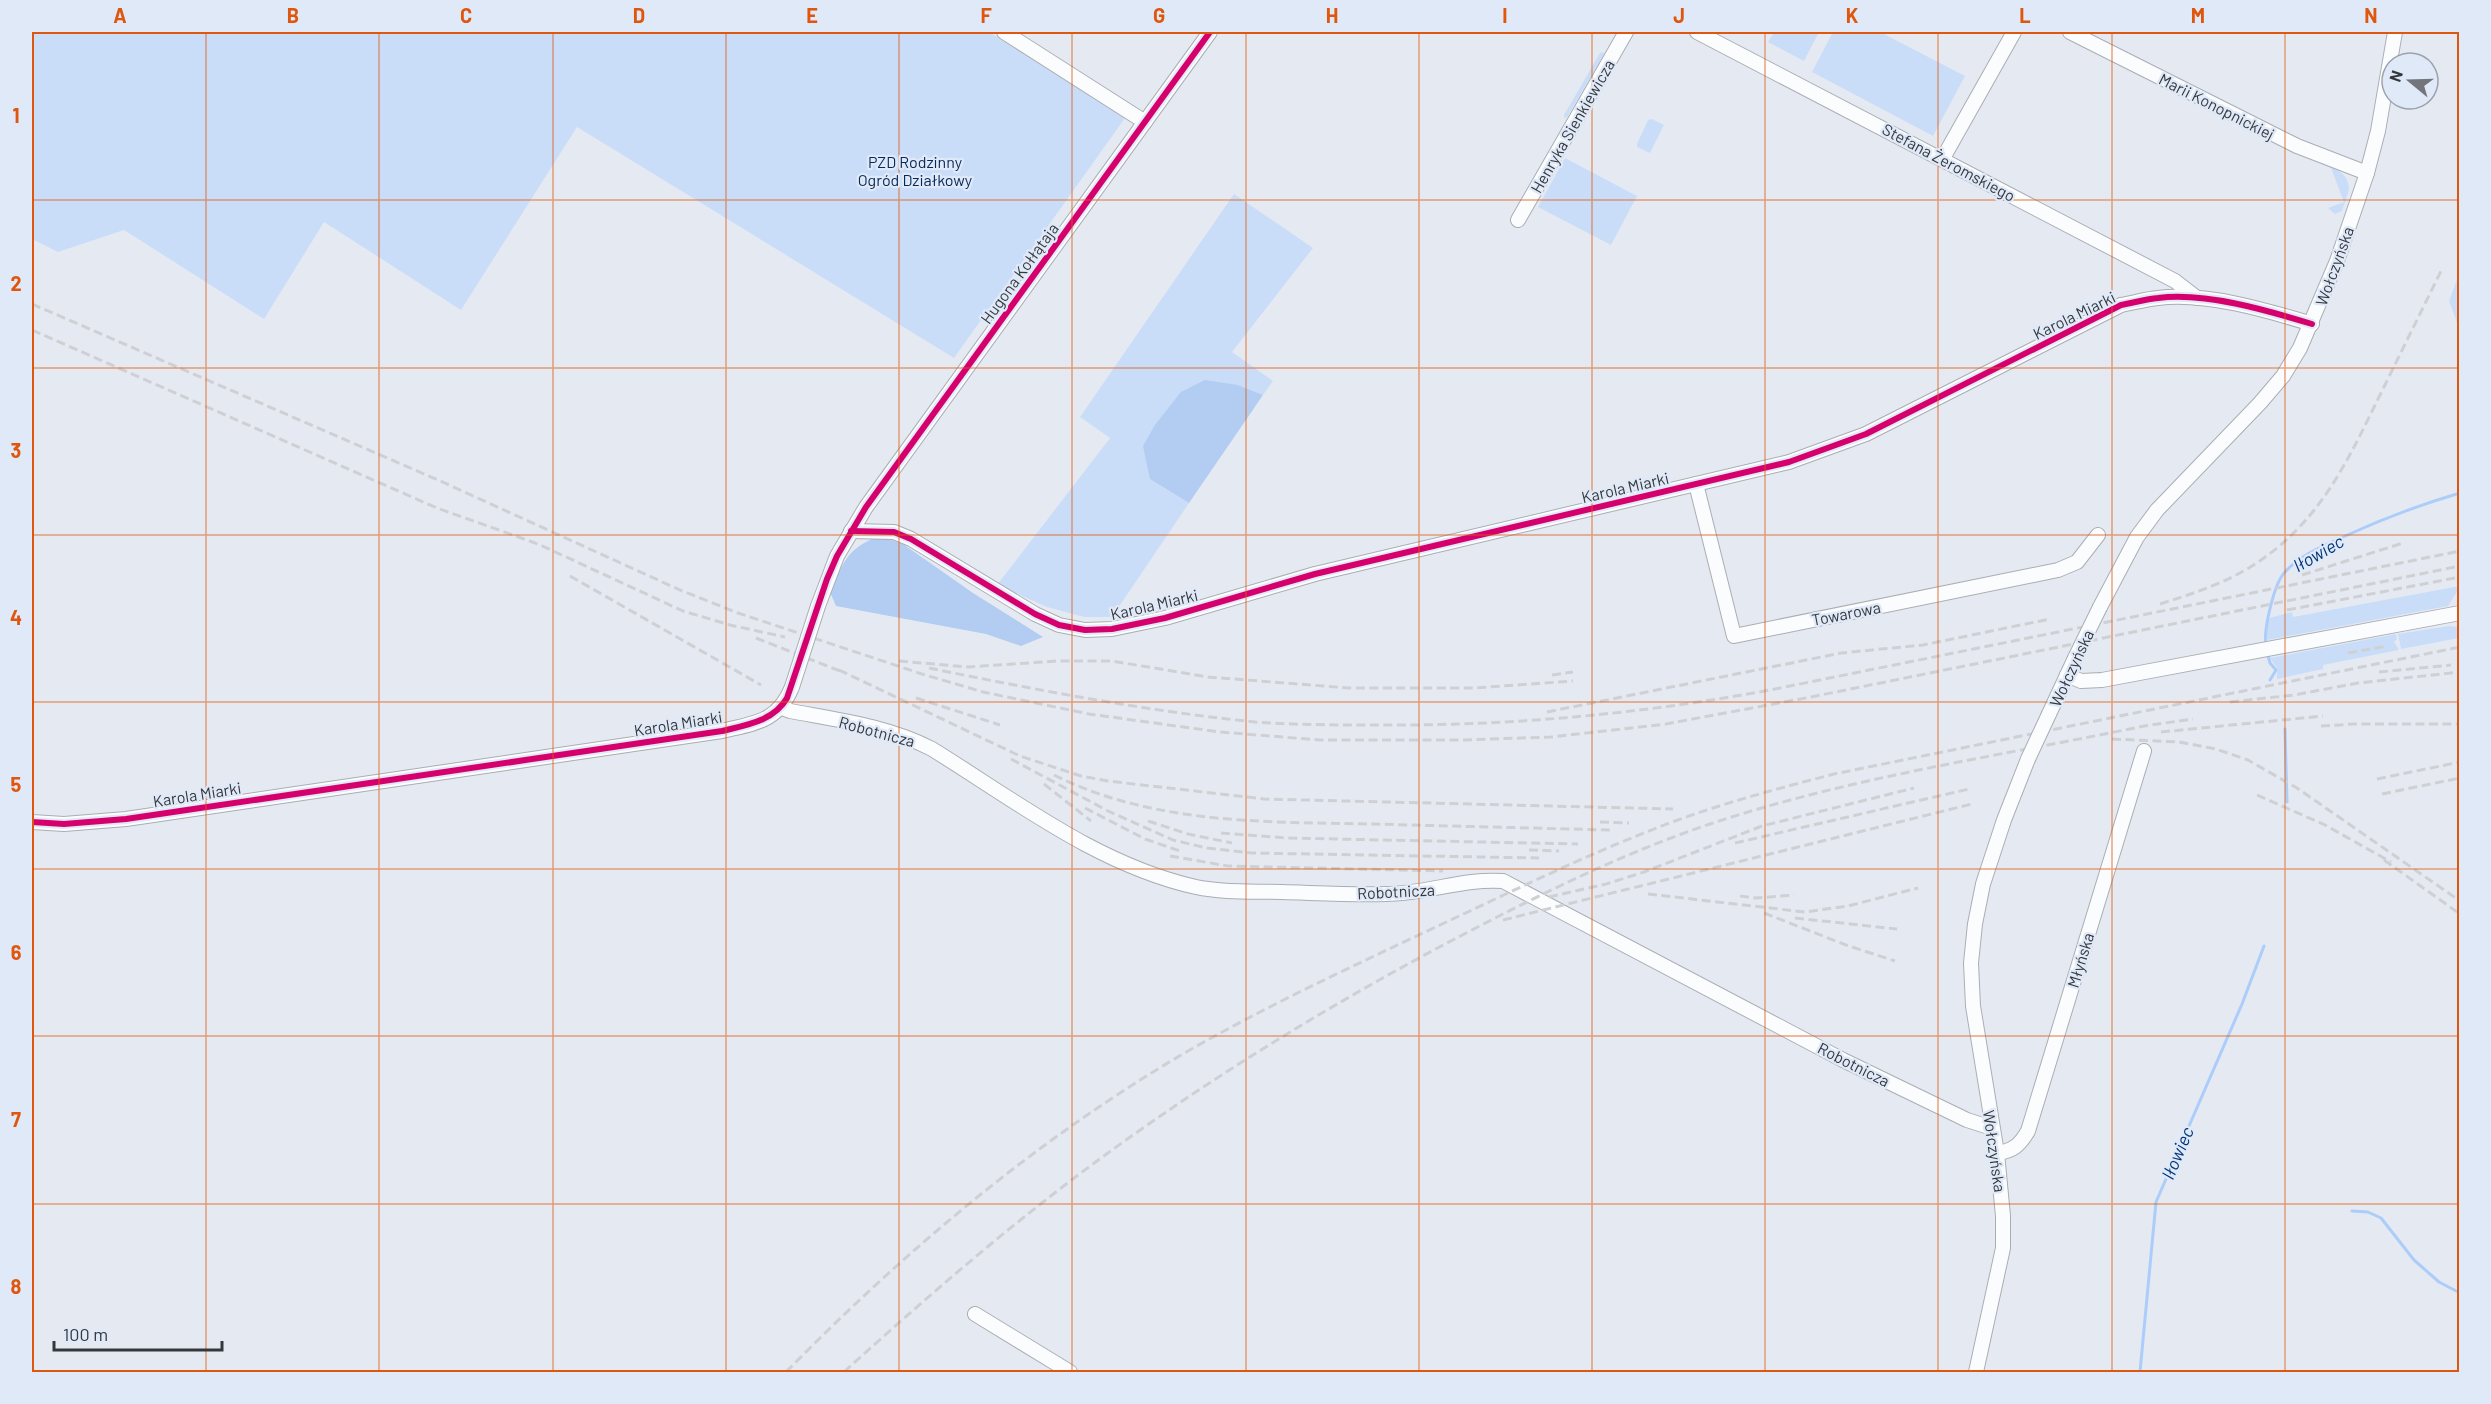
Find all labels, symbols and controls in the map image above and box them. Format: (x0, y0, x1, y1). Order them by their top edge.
text: A (113, 3, 127, 27)
text: B (287, 3, 299, 27)
text: C (460, 3, 472, 27)
text: D (633, 3, 645, 27)
text: E (806, 3, 818, 27)
text: F (980, 3, 992, 27)
text: G (1153, 3, 1165, 27)
text: H (1326, 3, 1338, 27)
text: I (1502, 3, 1508, 27)
text: J (1673, 3, 1685, 27)
text: K (1846, 3, 1859, 27)
text: L (2019, 3, 2031, 27)
text: M (2191, 3, 2205, 27)
text: N (2364, 3, 2378, 27)
north arrow (2380, 51, 2440, 111)
street label: Henryka Sienkiewicza (1526, 56, 1618, 196)
text: N (2385, 68, 2406, 84)
street label: Marii Konopnickiej (2156, 69, 2278, 143)
text: 1 (12, 103, 20, 127)
street label: Stefana Żeromskiego (1879, 119, 2019, 205)
park label: PZD Rodzinny Ogród Działkowy (858, 152, 973, 189)
street label: Hugona Kołłątaja (976, 219, 1062, 327)
street label: Wołczyńska (2311, 224, 2357, 308)
text: 2 (10, 271, 22, 295)
street label: Karola Miarki (2030, 287, 2118, 343)
text: 3 (11, 438, 21, 462)
street label: Karola Miarki (1579, 468, 1671, 506)
water label: Iłowiec (2289, 530, 2347, 576)
street label: Karola Miarki (1108, 585, 1200, 623)
street label: Towarowa (1810, 597, 1882, 629)
text: 4 (10, 605, 22, 629)
street label: Wołczyńska (2045, 627, 2097, 709)
street label: Karola Miarki (633, 707, 723, 739)
street label: Robotnicza (837, 712, 917, 750)
text: 5 (11, 772, 22, 796)
street label: Karola Miarki (152, 778, 242, 810)
street label: Robotnicza (1357, 879, 1435, 903)
street label: Młyńska (2063, 930, 2097, 990)
text: 6 (11, 940, 22, 964)
street label: Robotnicza (1815, 1038, 1893, 1090)
text: 7 (11, 1107, 21, 1131)
street label: Wołczyńska (1980, 1109, 2010, 1193)
water label: Iłowiec (2156, 1123, 2198, 1183)
text: 8 (11, 1274, 22, 1298)
scale bar (54, 1314, 222, 1352)
text: 100 m (63, 1323, 108, 1345)

